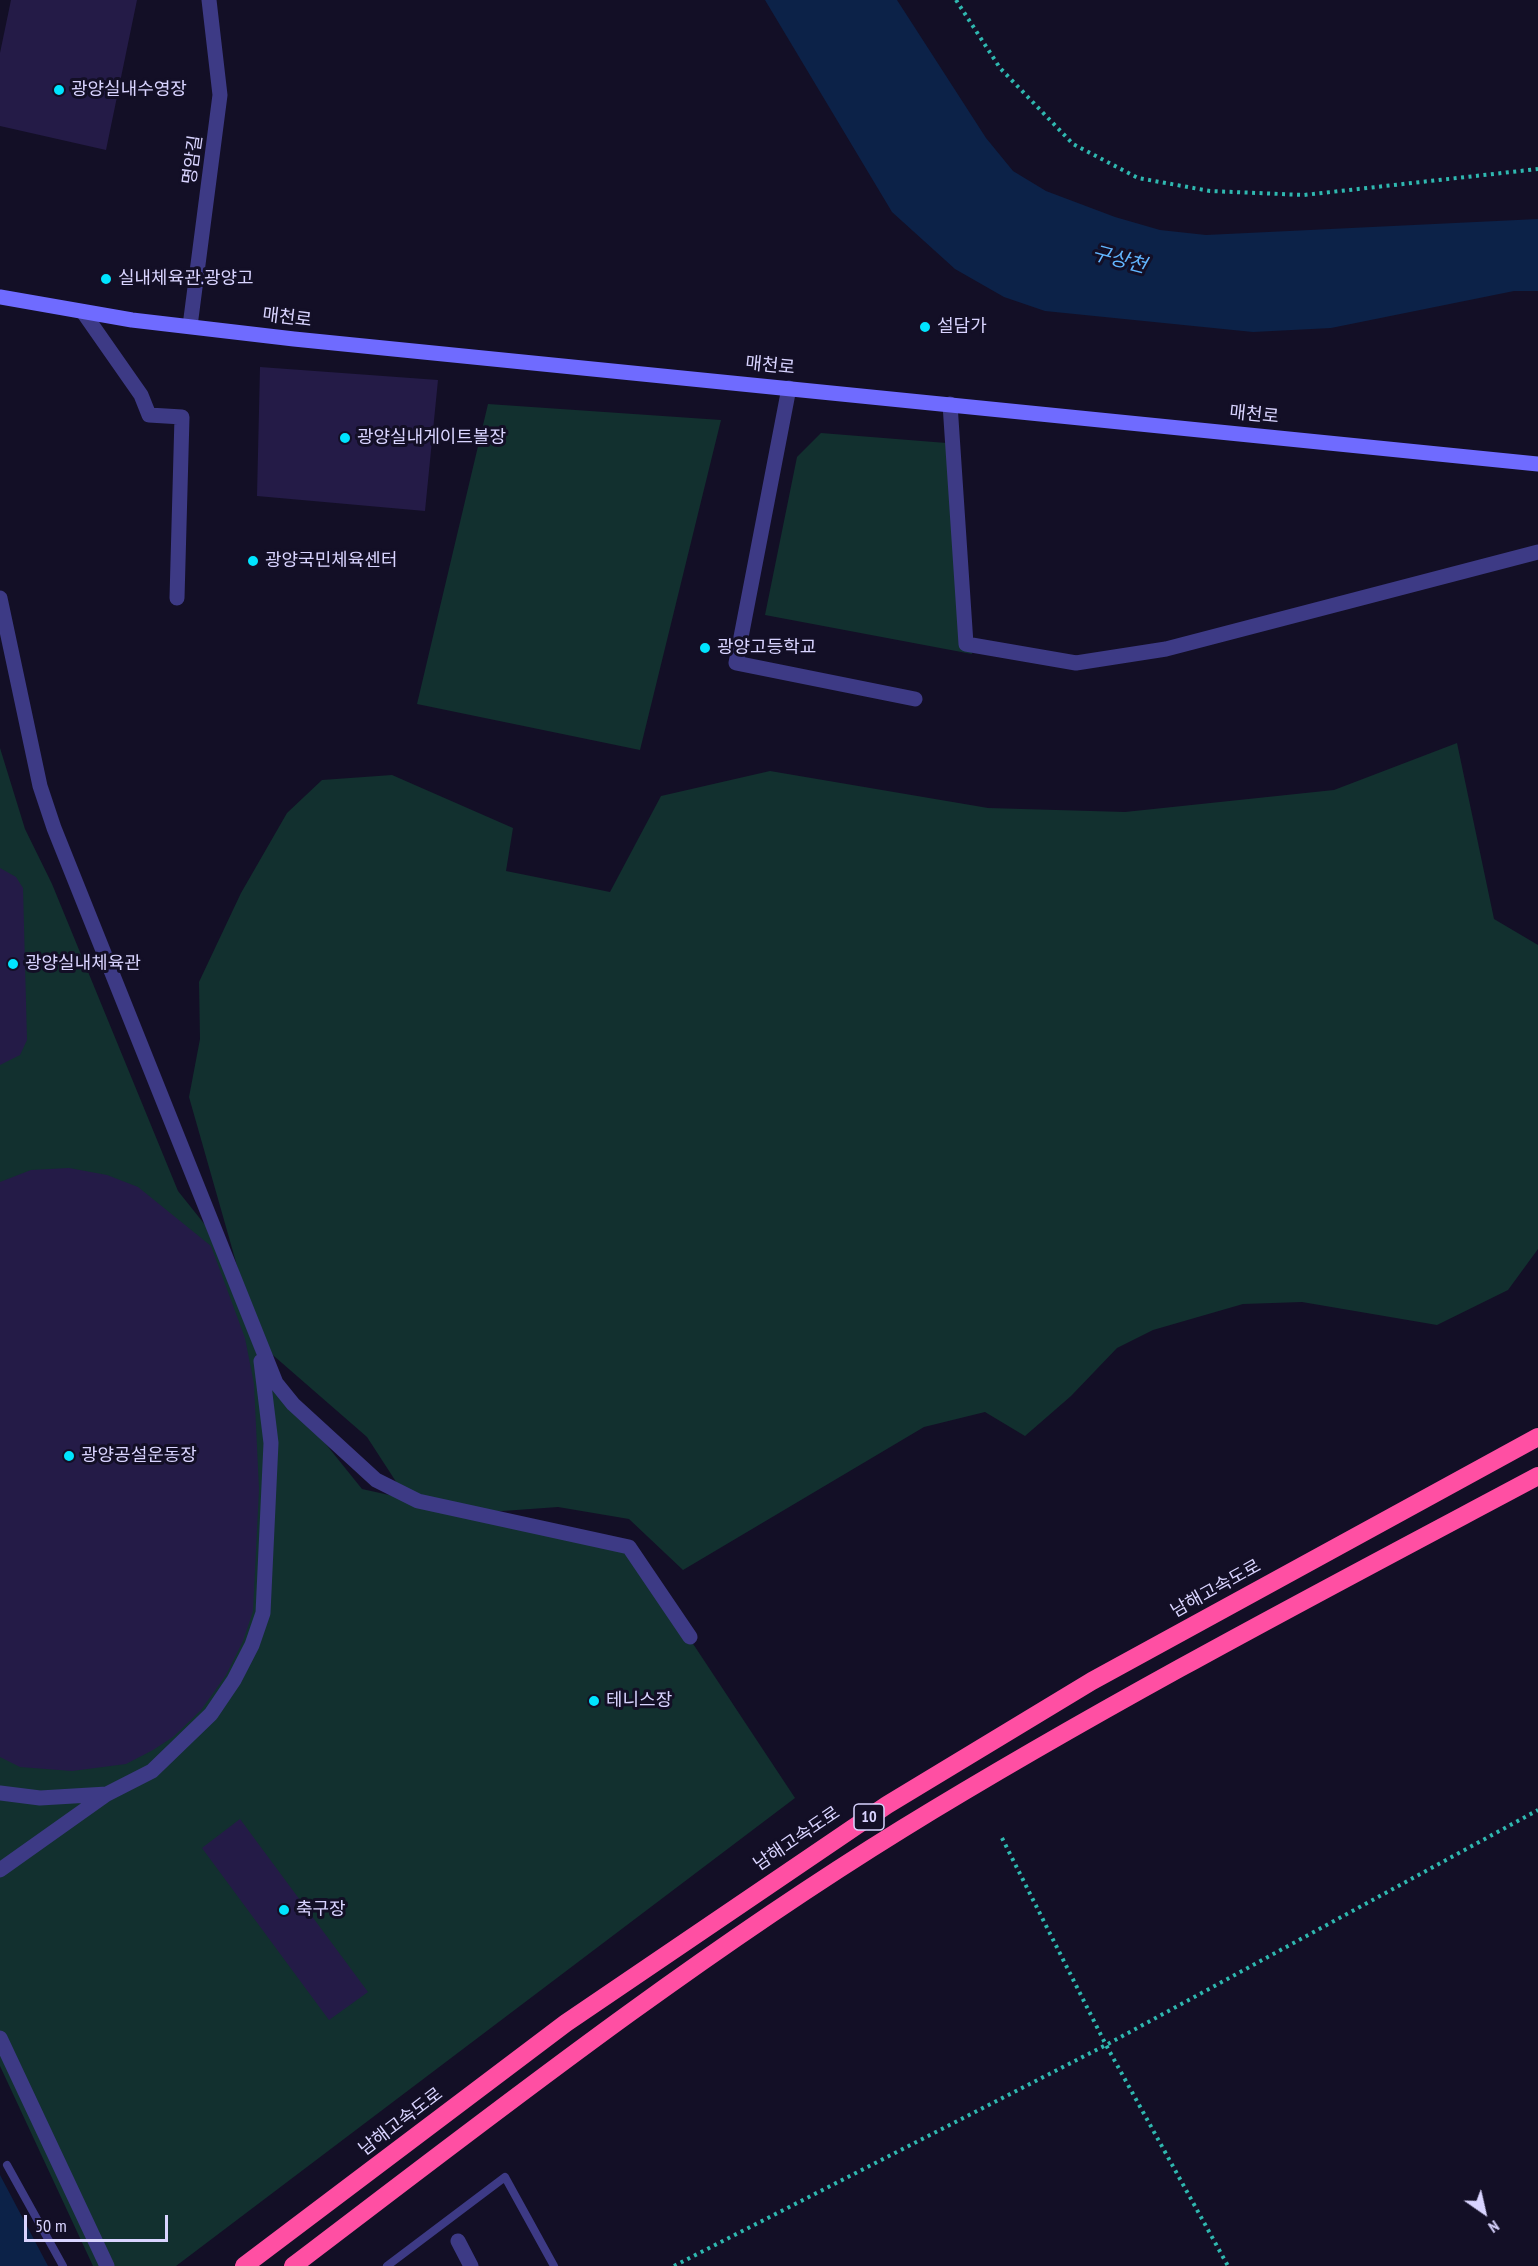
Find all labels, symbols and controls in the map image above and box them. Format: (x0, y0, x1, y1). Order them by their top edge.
place label: 광양실내수영장 (71, 79, 187, 101)
marker: 광양실내수영장 (52, 83, 66, 97)
street label: 명암길 (179, 134, 207, 186)
water label: 구상천 (1089, 241, 1149, 279)
place label: 실내체육관.광양고 (118, 268, 254, 290)
marker: 실내체육관.광양고 (99, 272, 113, 286)
street label: 매천로 (261, 304, 313, 332)
place label: 설담가 (937, 316, 987, 338)
marker: 설담가 (918, 320, 932, 334)
street label: 매천로 (744, 353, 796, 379)
street label: 매천로 (1228, 402, 1280, 428)
place label: 광양실내게이트볼장 (357, 427, 506, 449)
marker: 광양실내게이트볼장 (338, 431, 352, 445)
place label: 광양국민체육센터 (265, 550, 397, 572)
marker: 광양국민체육센터 (246, 554, 260, 568)
place label: 광양고등학교 (717, 637, 816, 659)
marker: 광양고등학교 (698, 641, 712, 655)
place label: 광양실내체육관 (25, 953, 141, 975)
marker: 광양실내체육관 (6, 957, 20, 971)
place label: 광양공설운동장 (81, 1445, 197, 1467)
marker: 광양공설운동장 (62, 1449, 76, 1463)
street label: 남해고속도로 (1167, 1555, 1265, 1623)
place label: 테니스장 (606, 1690, 672, 1712)
marker: 테니스장 (587, 1694, 601, 1708)
street label: 남해고속도로 (750, 1802, 844, 1876)
road number: 10 (854, 1804, 884, 1830)
place label: 축구장 (296, 1899, 346, 1921)
marker: 축구장 (277, 1903, 291, 1917)
street label: 남해고속도로 (355, 2083, 447, 2161)
north arrow (1454, 2182, 1514, 2242)
scale bar (27, 2203, 171, 2241)
text: 50 m (35, 2214, 67, 2237)
text: N (1485, 2216, 1503, 2238)

